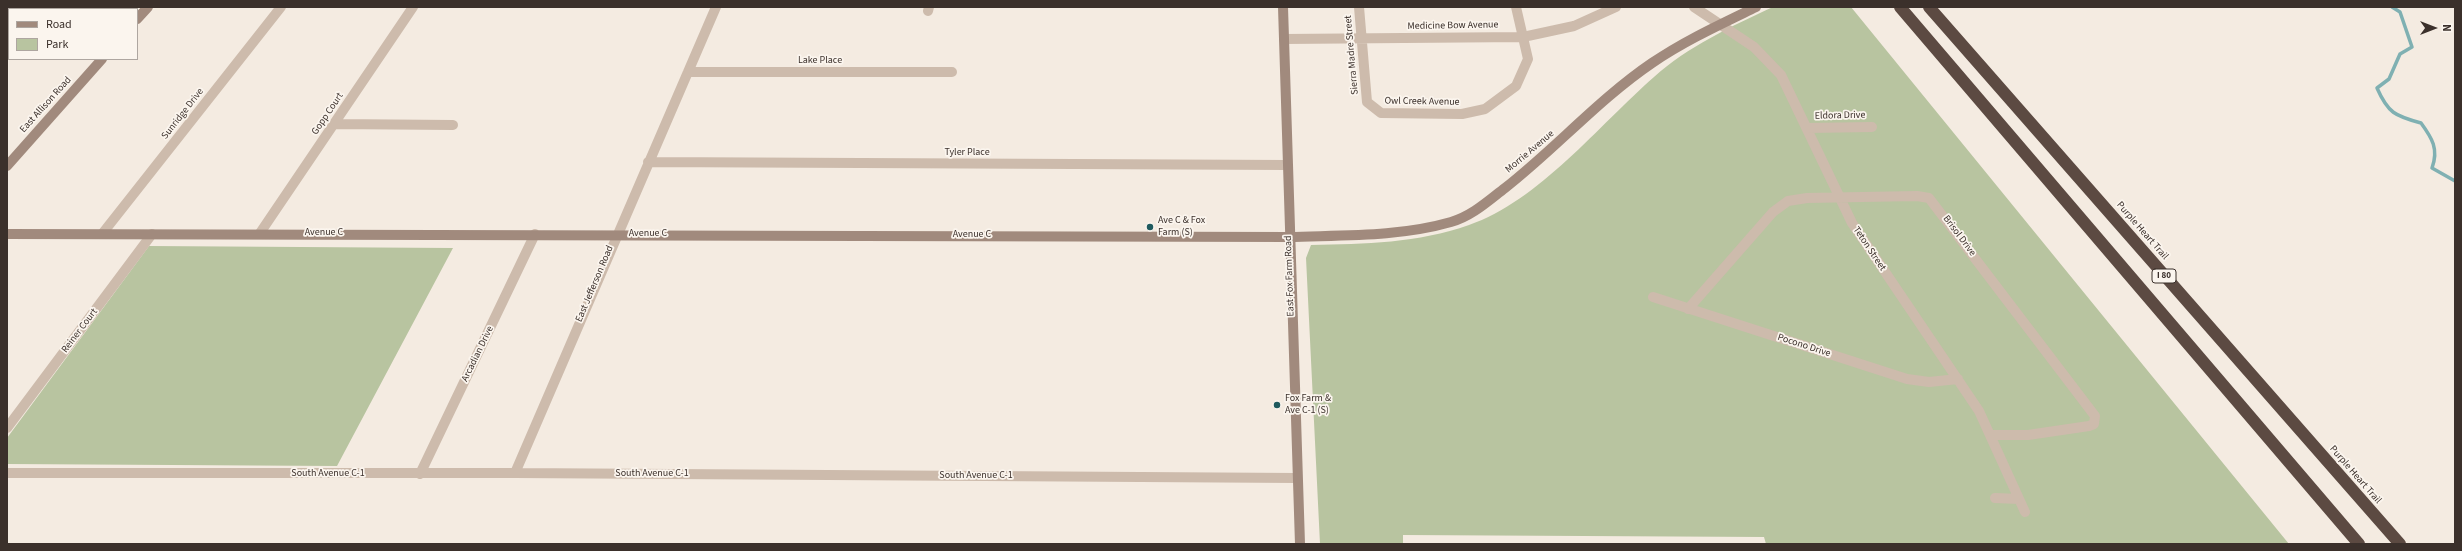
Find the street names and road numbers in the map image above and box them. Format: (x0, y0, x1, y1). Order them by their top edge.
street label: Sierra Madre Street (1343, 15, 1361, 95)
street label: Medicine Bow Avenue (1407, 19, 1499, 33)
street label: Lake Place (798, 55, 842, 67)
street label: East Allison Road (18, 75, 74, 135)
street label: Sunridge Drive (159, 86, 207, 142)
street label: Gopp Court (310, 91, 346, 137)
street label: Owl Creek Avenue (1384, 95, 1460, 109)
street label: Eldora Drive (1815, 110, 1865, 122)
street label: Morrie Avenue (1503, 128, 1557, 176)
street label: Tyler Place (944, 147, 990, 159)
street label: Purple Heart Trail (2114, 200, 2170, 262)
street label: Brisol Drive (1940, 213, 1978, 259)
street label: Teton Street (1850, 225, 1888, 273)
street label: Avenue C (305, 227, 343, 239)
street label: Avenue C (629, 228, 667, 240)
street label: Avenue C (953, 229, 991, 241)
street label: East Fox Farm Road (1283, 235, 1297, 317)
street label: East Jefferson Road (573, 244, 617, 324)
road number: I 80 (2152, 269, 2176, 283)
street label: Reiner Court (59, 306, 101, 356)
street label: Arcadian Drive (459, 324, 497, 384)
street label: Pocono Drive (1776, 332, 1832, 360)
street label: Purple Heart Trail (2327, 444, 2383, 506)
street label: South Avenue C-1 (291, 468, 365, 480)
street label: South Avenue C-1 (615, 468, 689, 480)
street label: South Avenue C-1 (939, 470, 1013, 482)

